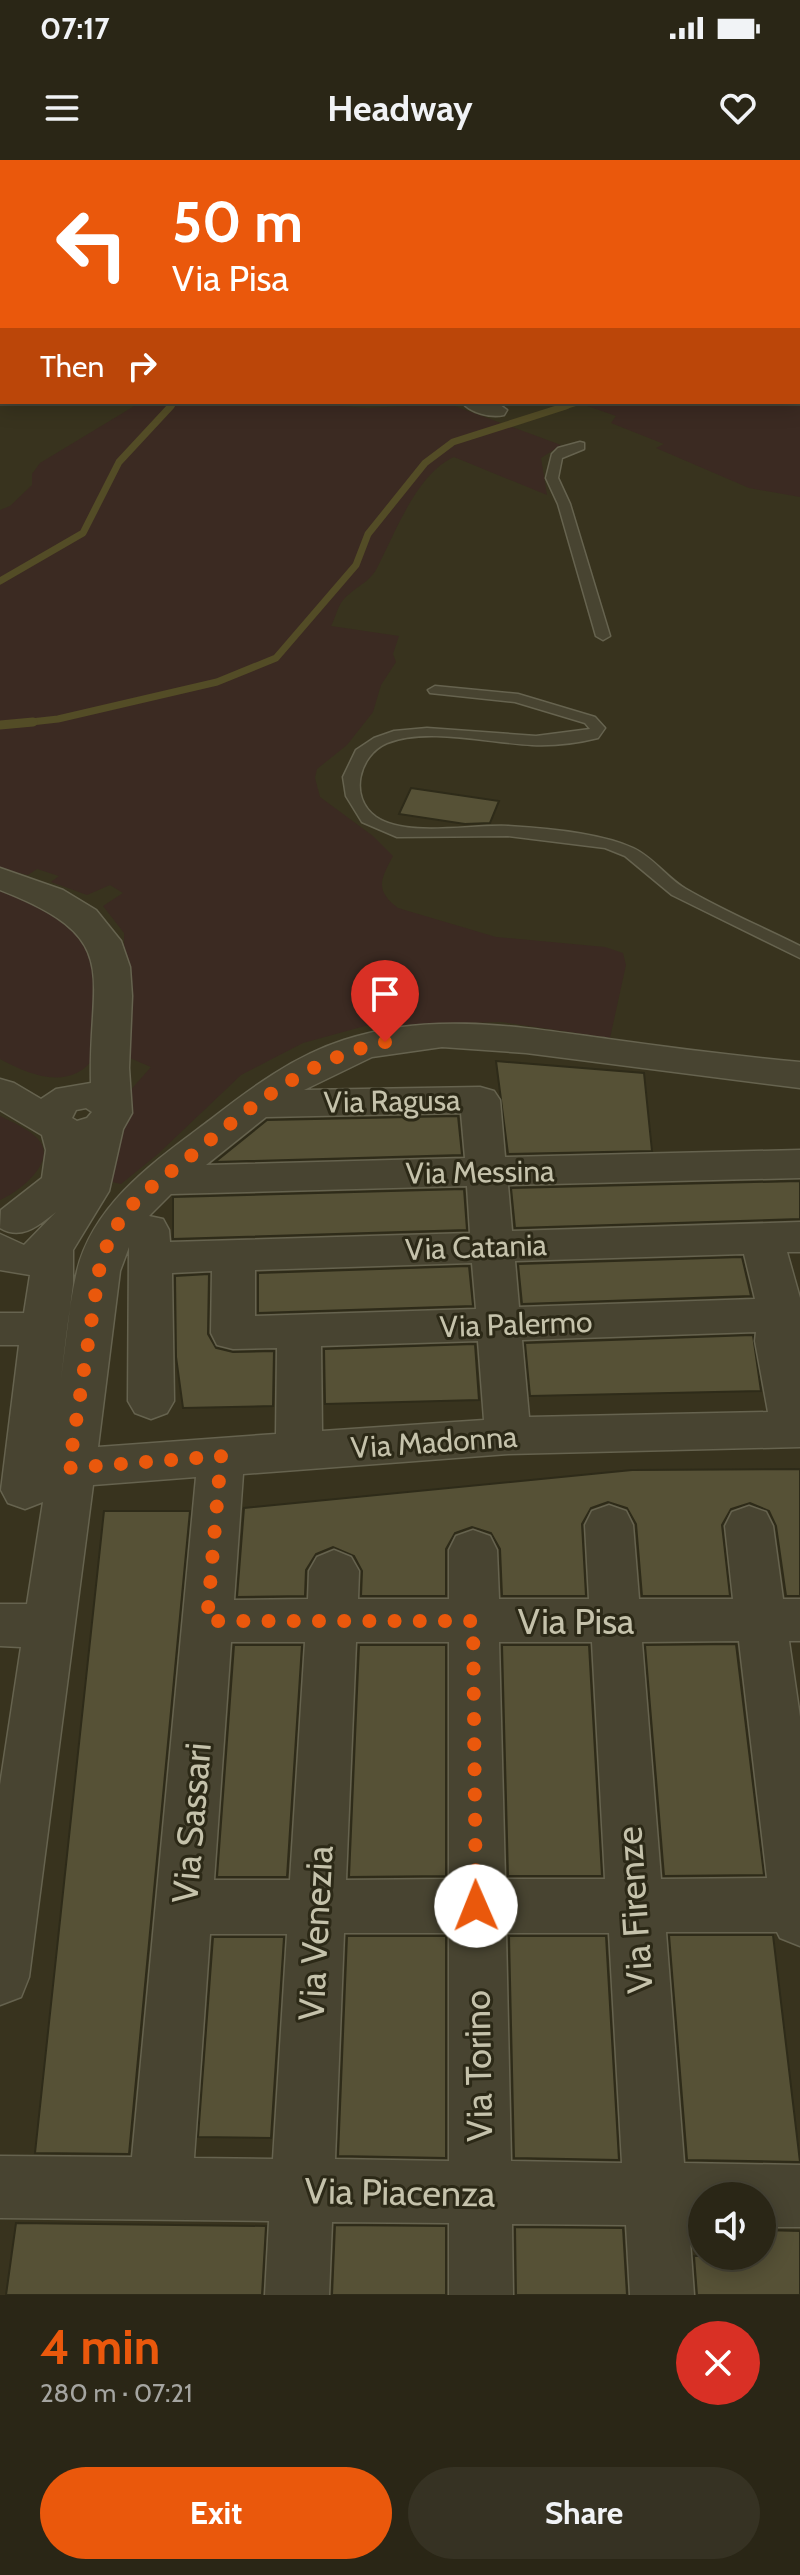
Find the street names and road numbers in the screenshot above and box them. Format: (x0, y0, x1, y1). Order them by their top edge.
street label: Via Ragusa (323, 1081, 461, 1121)
street label: Via Messina (405, 1152, 555, 1192)
street label: Via Catania (405, 1226, 548, 1268)
street label: Via Palermo (439, 1303, 593, 1345)
street label: Via Madonna (350, 1418, 519, 1466)
street label: Via Pisa (518, 1599, 634, 1643)
street label: Via Sassari (162, 1741, 220, 1905)
street label: Via Firenze (606, 1825, 662, 1995)
street label: Via Venezia (288, 1844, 342, 2022)
street label: Via Torino (455, 1990, 501, 2142)
street label: Via Piacenza (304, 2168, 496, 2216)

